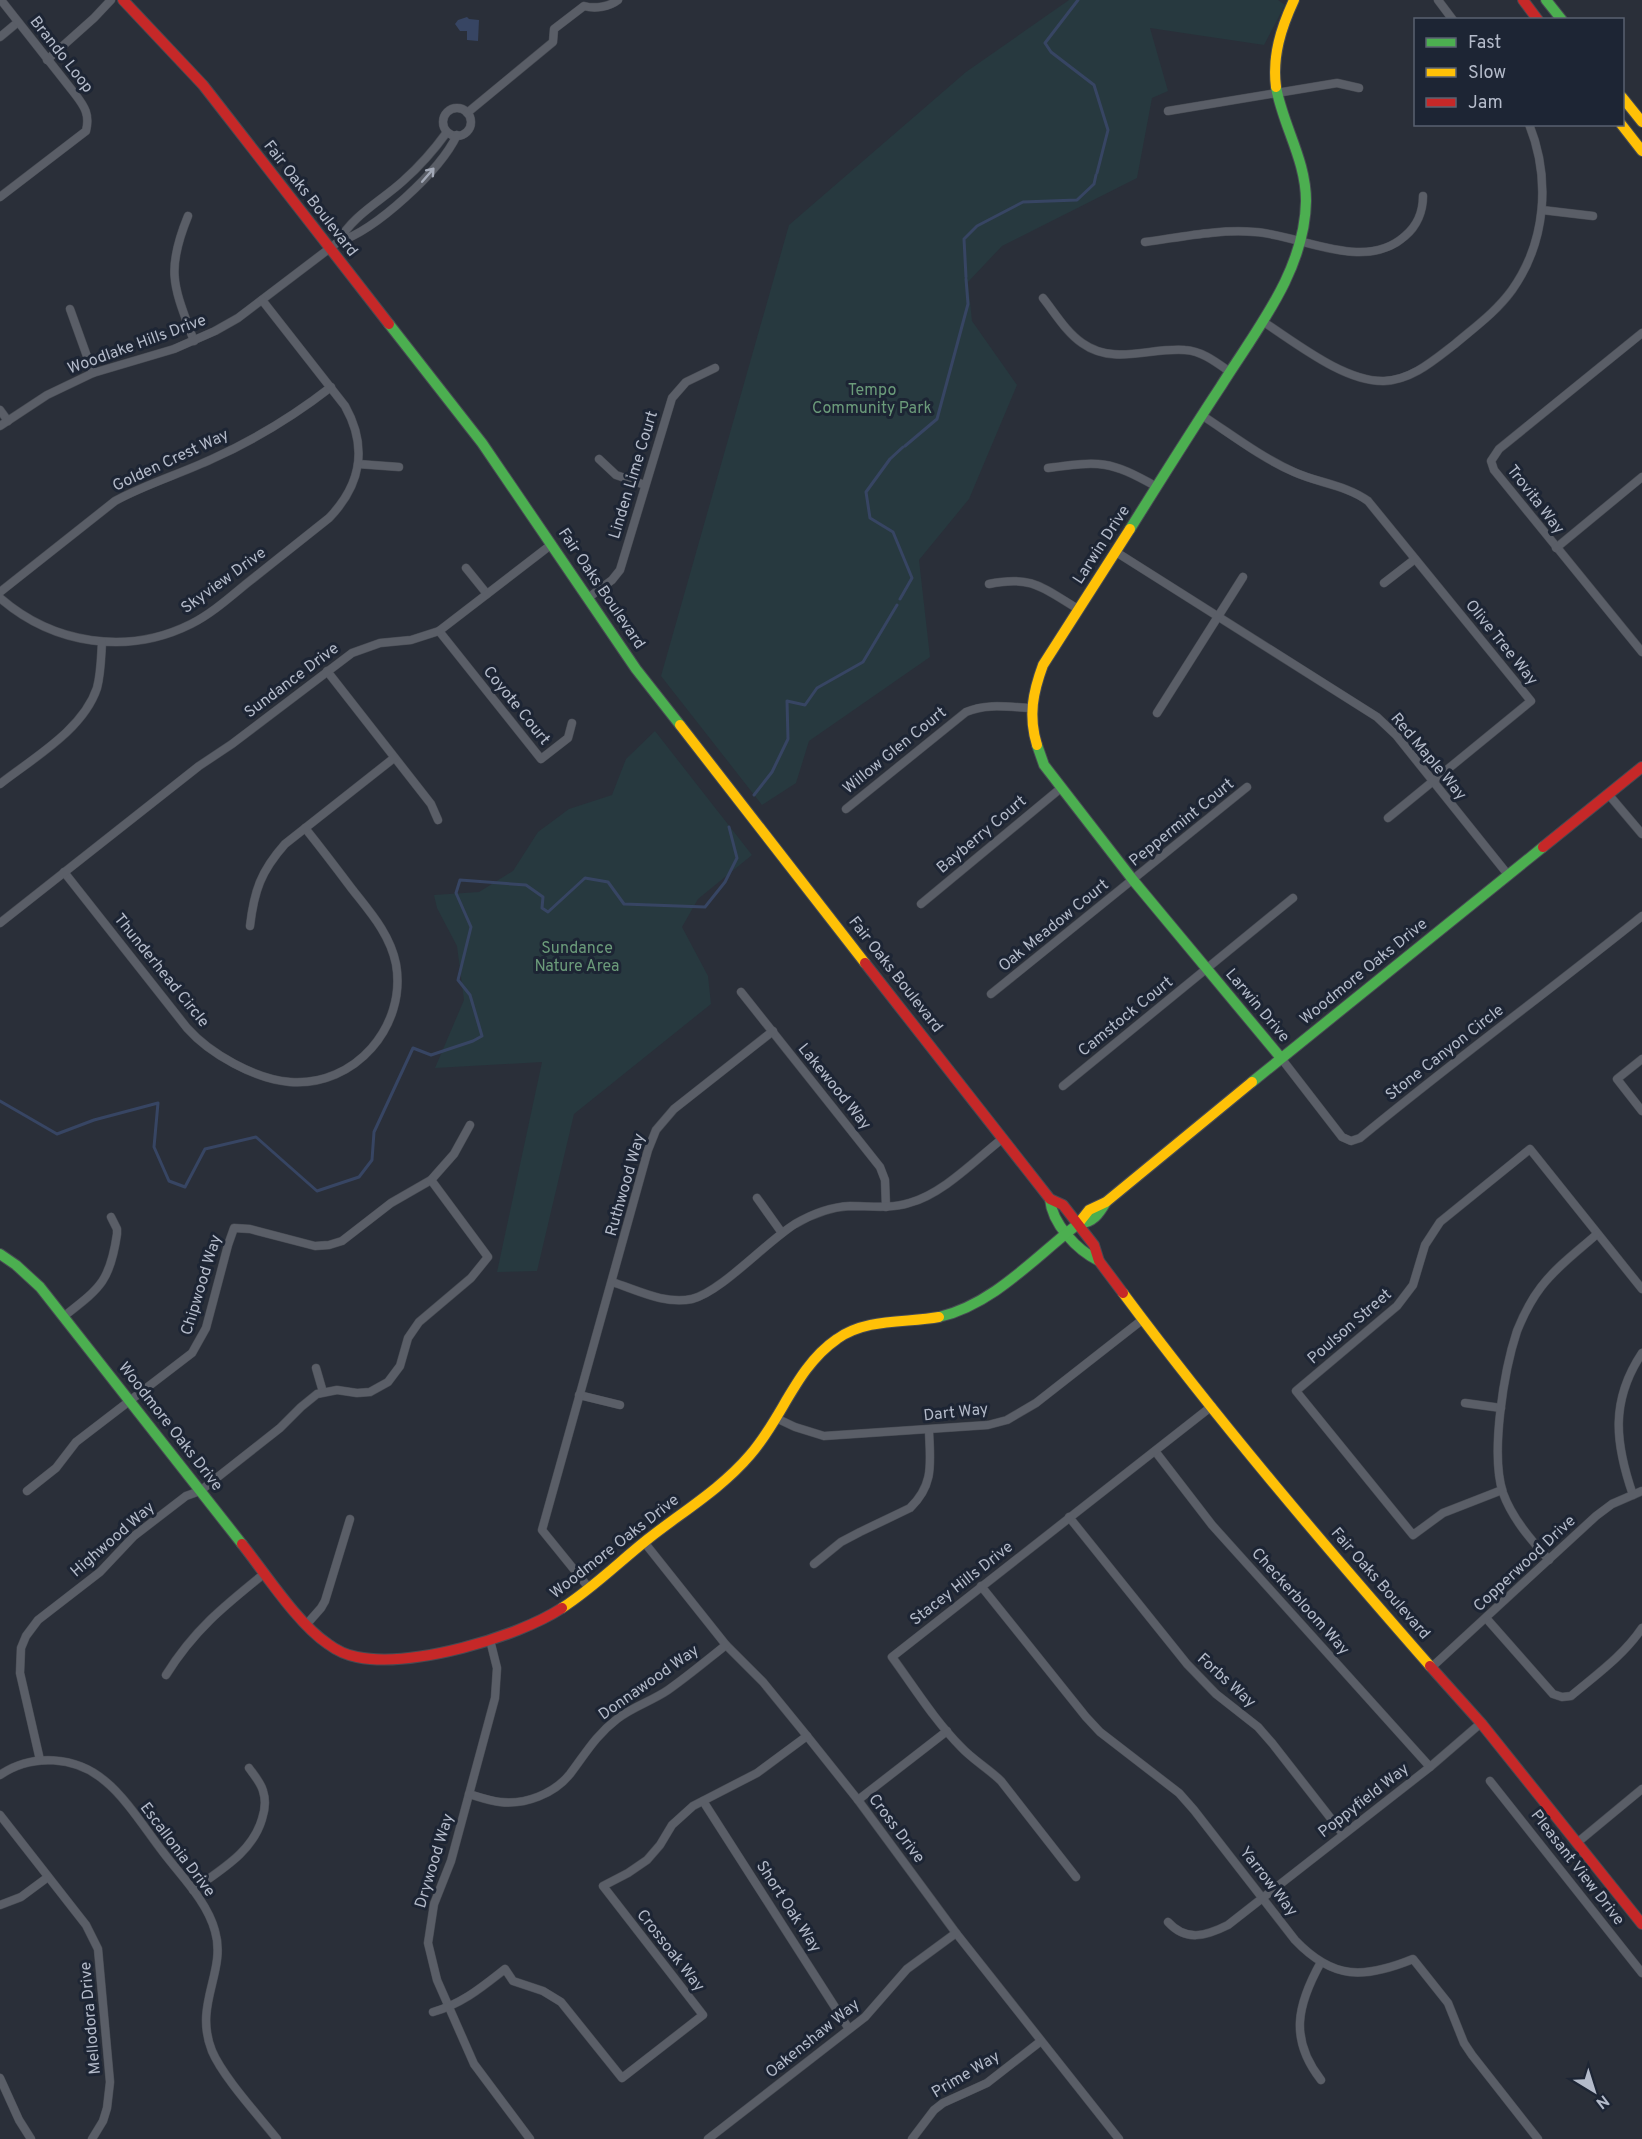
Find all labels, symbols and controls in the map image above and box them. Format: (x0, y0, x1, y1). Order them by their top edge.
street label: Brando Loop (25, 13, 97, 97)
legend (1414, 18, 1624, 126)
text: Fast (1468, 32, 1501, 55)
text: Slow (1468, 62, 1506, 85)
text: Jam (1468, 92, 1503, 115)
street label: Fair Oaks Boulevard (258, 137, 362, 261)
one-way arrow (421, 168, 435, 183)
street label: Woodlake Hills Drive (65, 311, 209, 379)
park label: Tempo Community Park (812, 381, 932, 419)
street label: Linden Lime Court (605, 409, 663, 541)
street label: Golden Crest Way (110, 425, 232, 497)
street label: Trovita Way (1502, 461, 1568, 539)
street label: Larwin Drive (1069, 502, 1135, 588)
street label: Fair Oaks Boulevard (553, 525, 649, 653)
street label: Skyview Drive (177, 543, 271, 619)
street label: Olive Tree Way (1460, 596, 1542, 690)
street label: Sundance Drive (241, 639, 343, 723)
street label: Coyote Court (478, 663, 554, 749)
street label: Willow Glen Court (839, 703, 951, 799)
street label: Red Maple Way (1386, 709, 1470, 805)
street label: Peppermint Court (1125, 775, 1239, 871)
street label: Bayberry Court (933, 792, 1031, 878)
street label: Oak Meadow Court (995, 875, 1113, 977)
street label: Thunderhead Circle (109, 910, 213, 1032)
street label: Fair Oaks Boulevard (843, 913, 947, 1037)
street label: Woodmore Oaks Drive (1296, 914, 1432, 1030)
park label: Sundance Nature Area (535, 939, 619, 977)
street label: Larwin Drive (1220, 965, 1294, 1047)
street label: Camstock Court (1075, 973, 1177, 1061)
street label: Stone Canyon Circle (1382, 1001, 1508, 1105)
street label: Lakewood Way (793, 1040, 875, 1134)
street label: Ruthwood Way (602, 1131, 650, 1239)
street label: Chipwood Way (177, 1232, 227, 1338)
street label: Poulson Street (1304, 1285, 1396, 1369)
street label: Woodmore Oaks Drive (113, 1358, 227, 1496)
street label: Dart Way (923, 1400, 989, 1426)
street label: Woodmore Oaks Drive (546, 1490, 684, 1604)
street label: Highwood Way (67, 1498, 159, 1582)
street label: Copperwood Drive (1470, 1511, 1580, 1617)
street label: Fair Oaks Boulevard (1326, 1524, 1434, 1644)
street label: Stacey Hills Drive (906, 1538, 1018, 1630)
street label: Checkerbloom Way (1247, 1544, 1353, 1660)
street label: Donnawood Way (595, 1641, 703, 1725)
street label: Forbs Way (1192, 1649, 1260, 1713)
street label: Poppyfield Way (1315, 1759, 1413, 1843)
street label: Cross Drive (863, 1790, 929, 1868)
street label: Escallonia Drive (135, 1799, 219, 1901)
street label: Pleasant View Drive (1526, 1806, 1628, 1930)
street label: Drywood Way (411, 1811, 459, 1911)
street label: Yarrow Way (1234, 1843, 1302, 1921)
street label: Short Oak Way (751, 1857, 825, 1957)
street label: Crossoak Way (632, 1906, 708, 1996)
street label: Mellodora Drive (76, 1961, 106, 2075)
street label: Oakenshaw Way (762, 1995, 864, 2083)
street label: Prime Way (928, 2047, 1004, 2103)
north arrow (1564, 2061, 1624, 2121)
text: N (1591, 2090, 1613, 2113)

